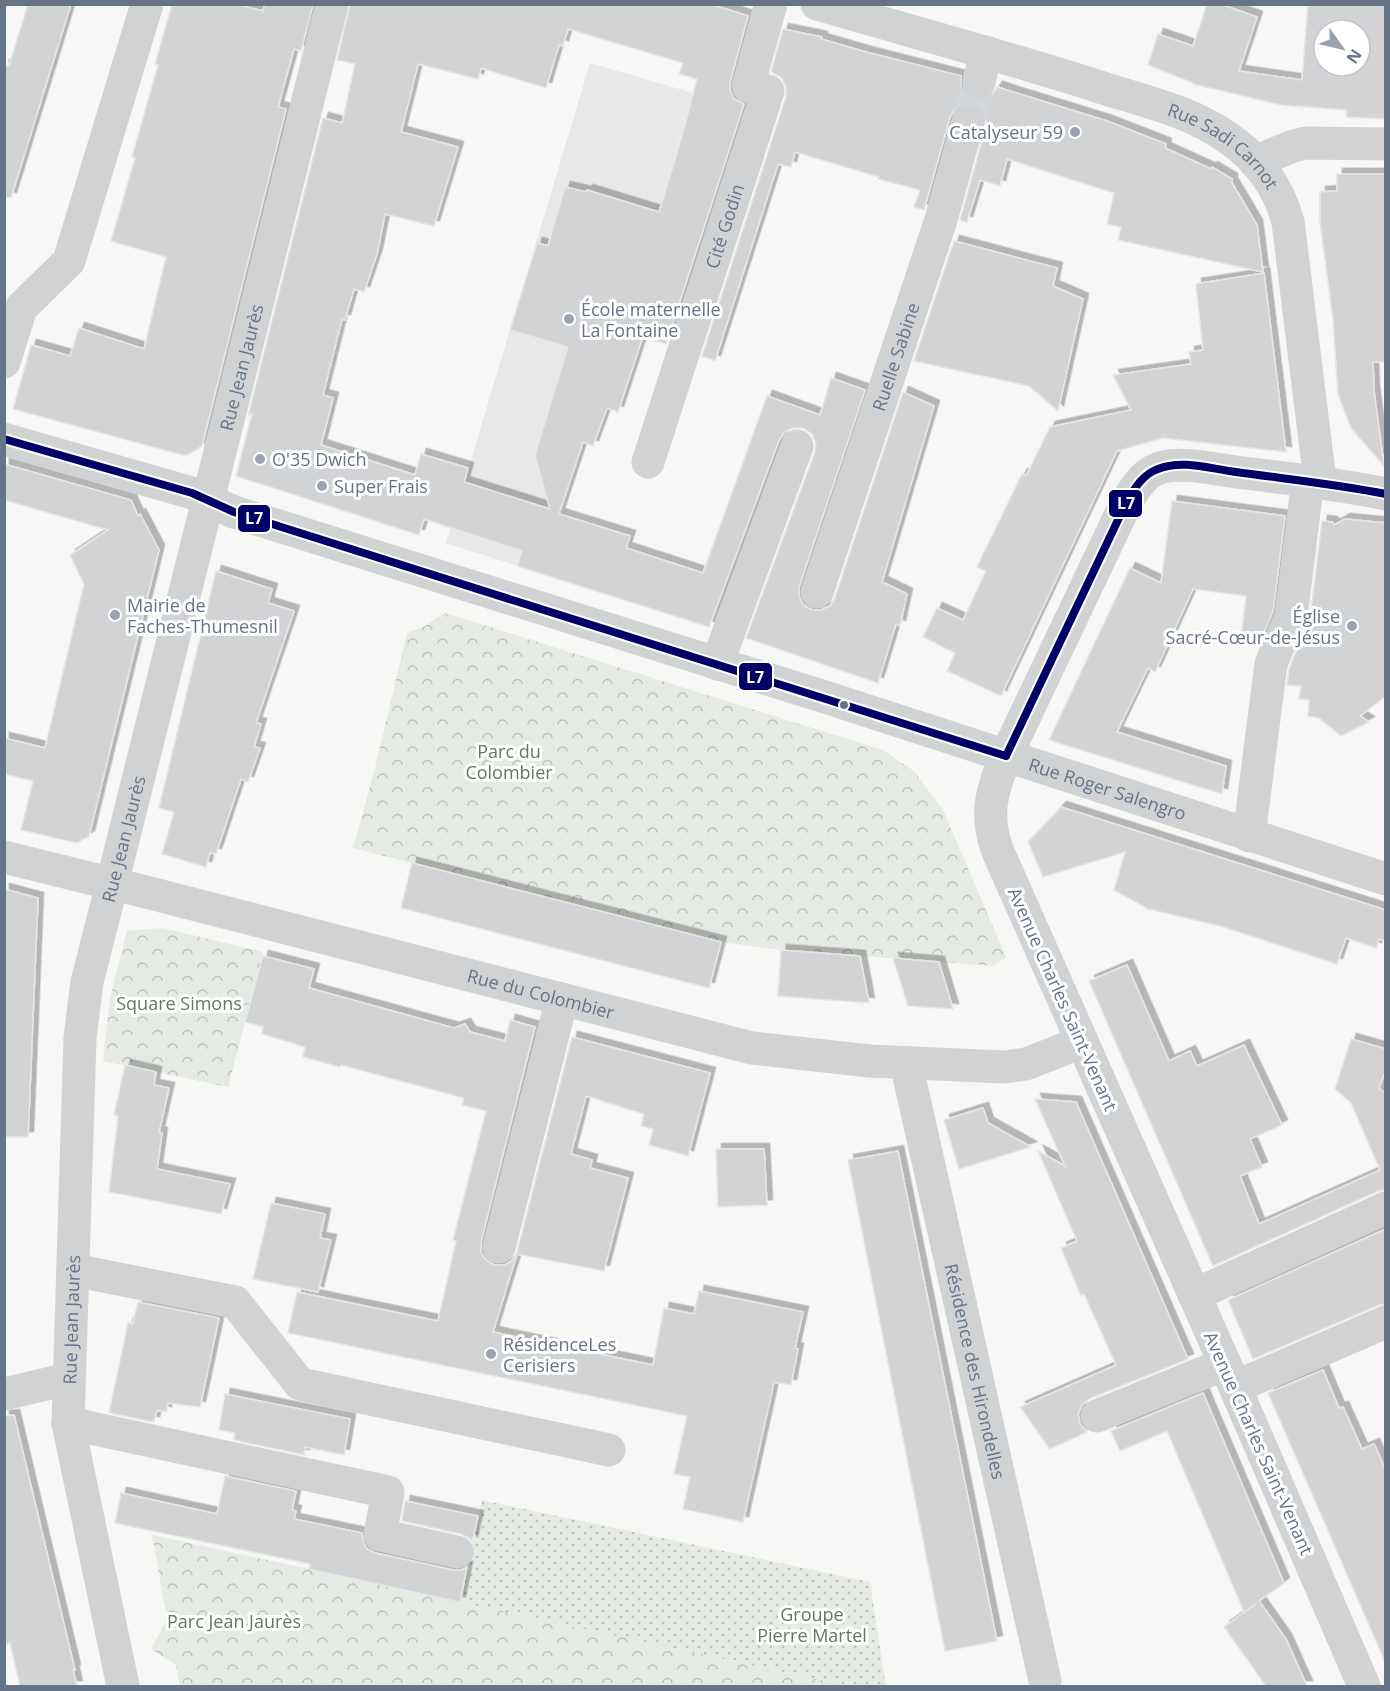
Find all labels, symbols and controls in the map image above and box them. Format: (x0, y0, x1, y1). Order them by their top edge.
north arrow (1312, 18, 1372, 78)
text: N (1342, 45, 1367, 68)
street label: Rue Sadi Carnot (1165, 97, 1284, 193)
place label: Catalyseur 59 (949, 120, 1063, 144)
marker: Catalyseur 59 (1068, 125, 1082, 139)
street label: Cité Godin (699, 181, 749, 271)
place label: École maternelle La Fontaine (581, 297, 721, 342)
street label: Ruelle Sabine (866, 299, 925, 414)
street label: Rue Jean Jaurès (214, 302, 269, 433)
marker: École maternelle La Fontaine (562, 312, 576, 326)
place label: O'35 Dwich (272, 447, 366, 471)
marker: O'35 Dwich (253, 452, 267, 466)
place label: Super Frais (334, 474, 428, 498)
marker: Super Frais (315, 479, 329, 493)
line badge: L7 (1108, 489, 1143, 518)
text: L7 (1117, 492, 1135, 514)
line badge: L7 (237, 504, 271, 533)
text: L7 (245, 507, 263, 529)
place label: Mairie de Faches-Thumesnil (127, 593, 278, 638)
place label: Église Sacré-Cœur-de-Jésus (1166, 604, 1340, 649)
marker: Mairie de Faches-Thumesnil (108, 608, 122, 622)
marker: Église Sacré-Cœur-de-Jésus (1345, 619, 1359, 633)
line badge: L7 (738, 662, 773, 691)
text: L7 (746, 666, 764, 688)
unlabelled marker (838, 699, 850, 711)
park label: Parc du Colombier (465, 739, 553, 784)
street label: Rue Roger Salengro (1026, 752, 1189, 825)
street label: Rue Jean Jaurès (96, 773, 151, 905)
street label: Avenue Charles Saint-Venant (1003, 884, 1123, 1114)
street label: Rue du Colombier (465, 963, 618, 1024)
park label: Square Simons (116, 991, 242, 1015)
street label: Rue Jean Jaurès (57, 1255, 85, 1385)
street label: Résidence des Hirondelles (939, 1261, 1011, 1481)
street label: Avenue Charles Saint-Venant (1199, 1328, 1319, 1558)
place label: RésidenceLes Cerisiers (503, 1332, 616, 1377)
marker: RésidenceLes Cerisiers (484, 1347, 498, 1361)
park label: Groupe Pierre Martel (757, 1602, 867, 1647)
park label: Parc Jean Jaurès (167, 1609, 301, 1633)

